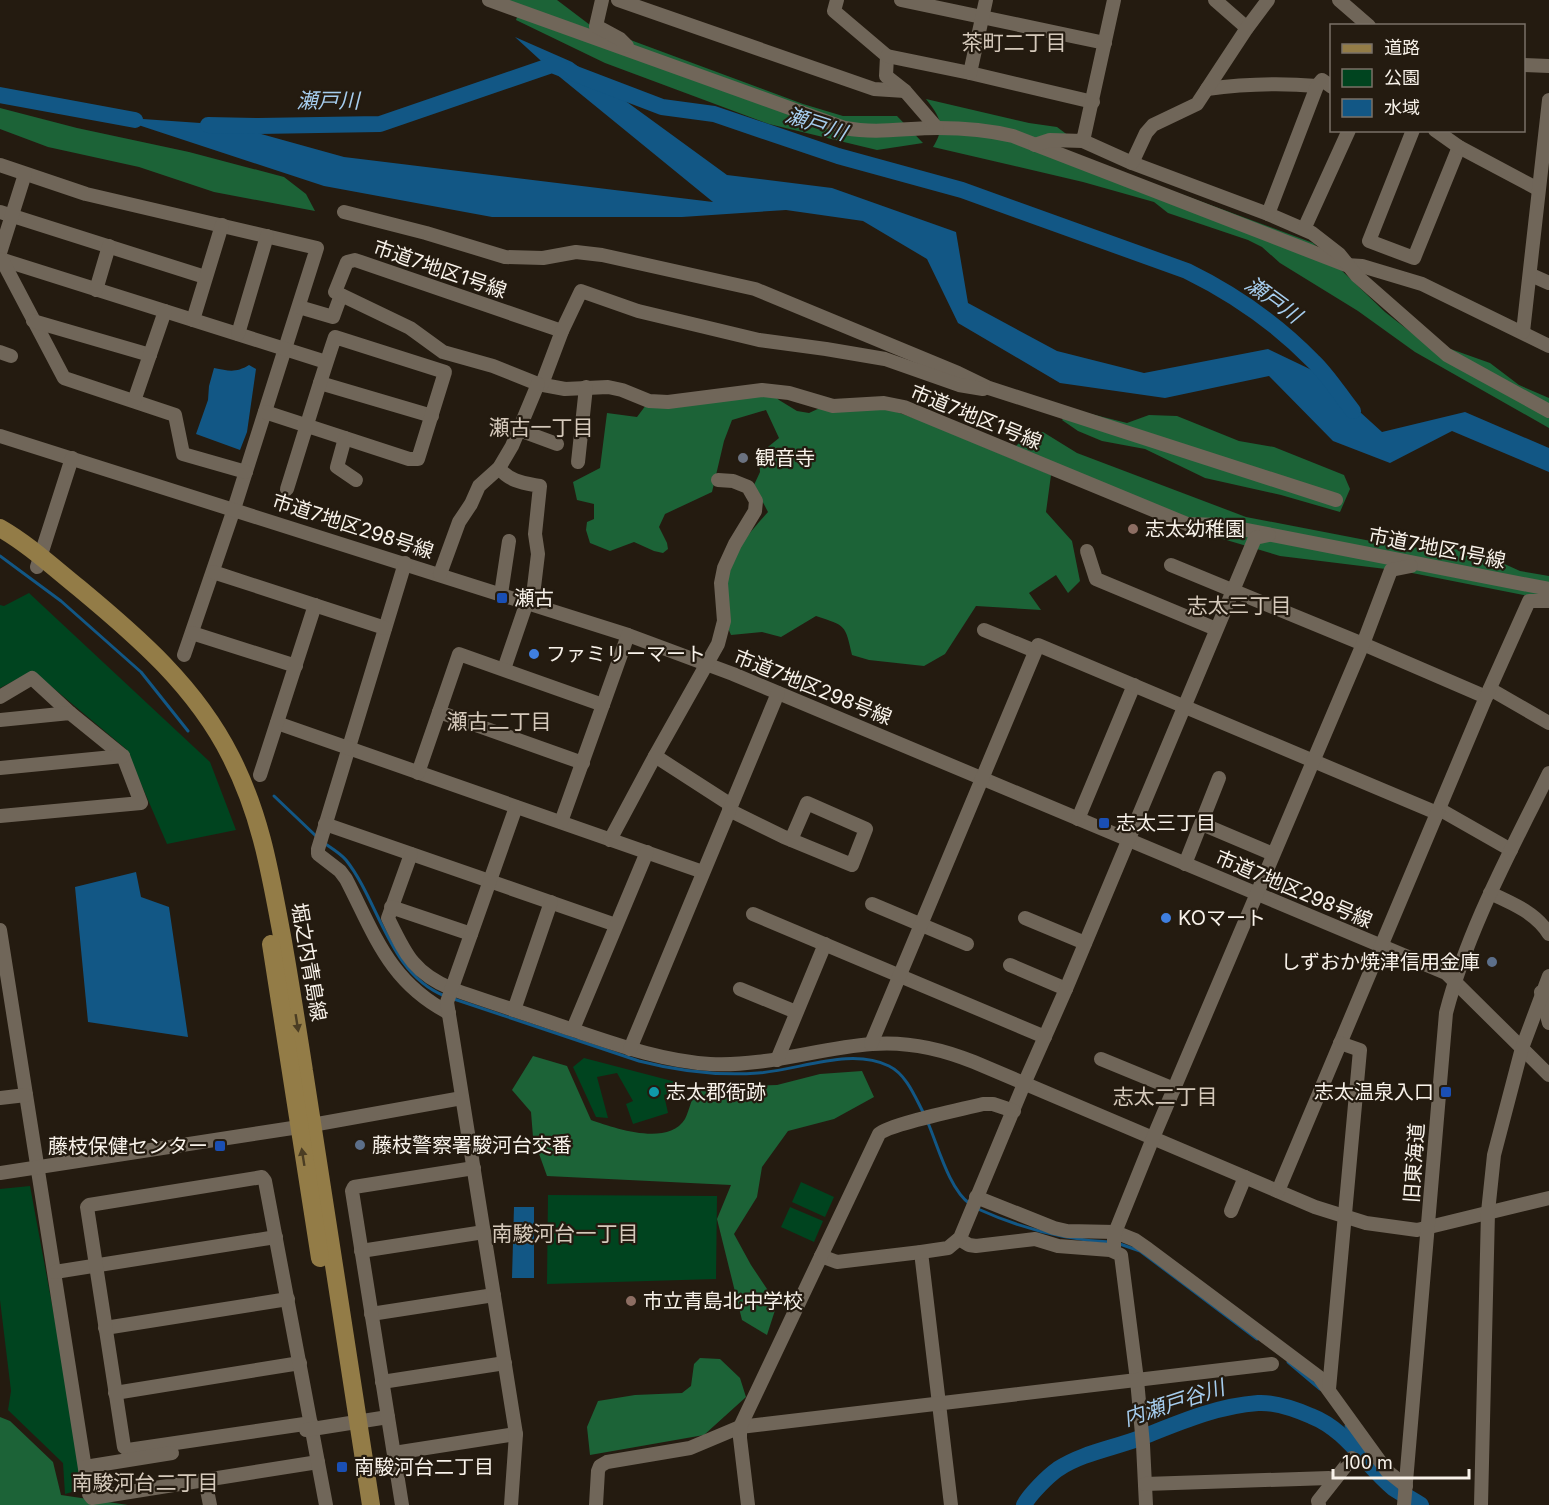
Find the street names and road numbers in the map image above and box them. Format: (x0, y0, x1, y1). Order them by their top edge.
street label: 市道7地区1号線 (370, 235, 510, 303)
street label: 市道7地区1号線 (907, 380, 1045, 454)
street label: 市道7地区298号線 (269, 489, 437, 563)
street label: 市道7地区1号線 (1366, 523, 1508, 573)
street label: 市道7地区298号線 (730, 644, 896, 730)
street label: 市道7地区298号線 (1212, 845, 1376, 933)
street label: 堀之内青島線 (287, 901, 331, 1023)
street label: 旧東海道 (1399, 1122, 1429, 1204)

